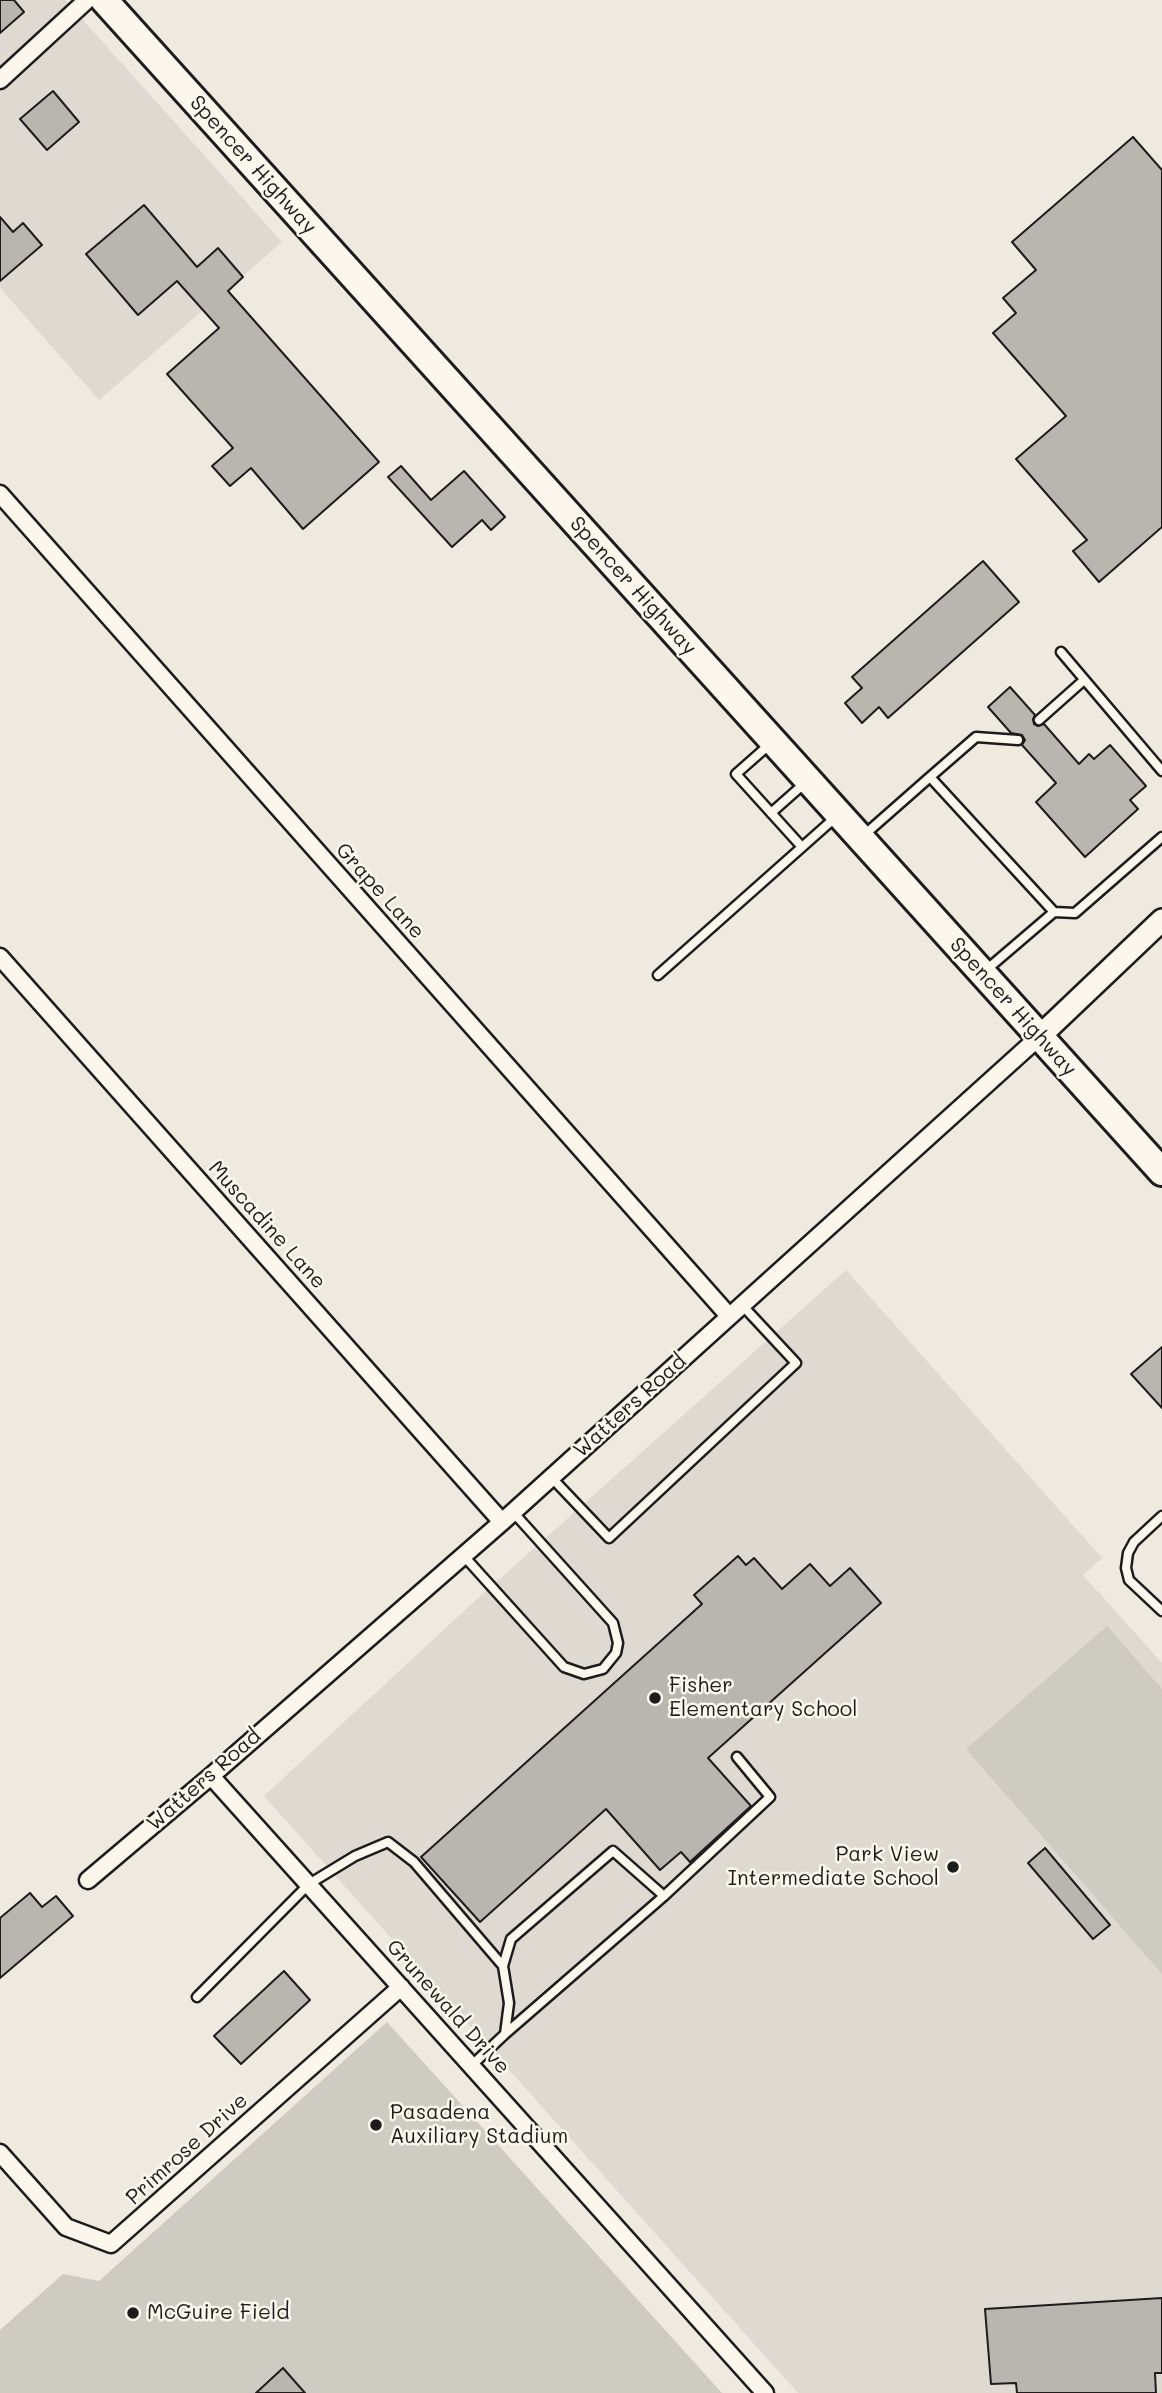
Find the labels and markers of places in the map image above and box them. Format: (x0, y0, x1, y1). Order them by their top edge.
place label: Fisher Elementary School (669, 1673, 857, 1723)
marker: Fisher Elementary School (647, 1690, 663, 1706)
place label: Park View Intermediate School (728, 1842, 939, 1892)
marker: Park View Intermediate School (945, 1859, 961, 1875)
place label: Pasadena Auxiliary Stadium (390, 2100, 568, 2150)
marker: Pasadena Auxiliary Stadium (368, 2117, 384, 2133)
place label: McGuire Field (147, 2300, 290, 2326)
marker: McGuire Field (125, 2305, 141, 2321)

